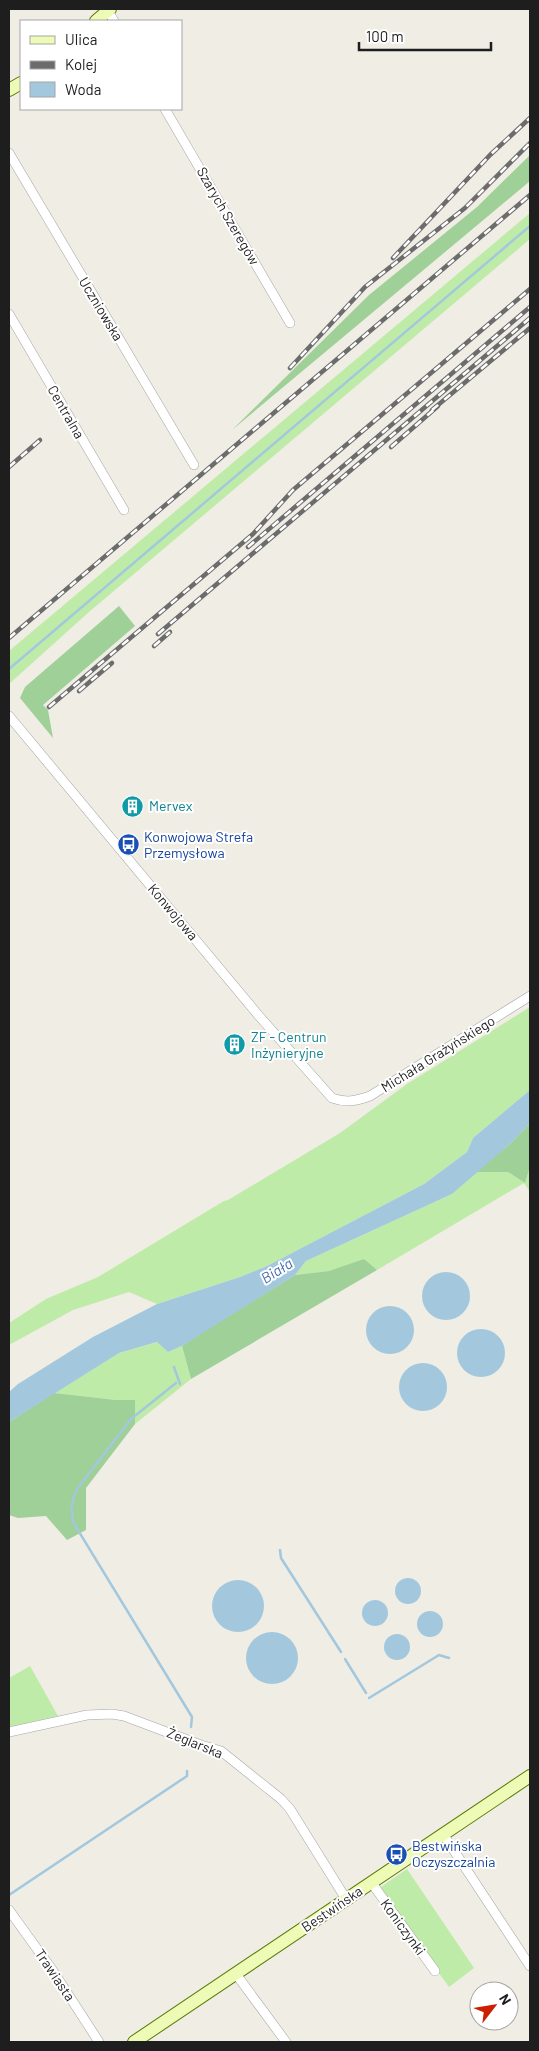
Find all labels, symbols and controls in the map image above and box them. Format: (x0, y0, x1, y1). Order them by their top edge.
legend (20, 20, 182, 110)
scale bar (359, 20, 492, 52)
text: 100 m (366, 27, 404, 45)
text: Ulica (65, 30, 97, 48)
text: Kolej (65, 55, 97, 73)
text: Woda (65, 80, 101, 98)
street label: Szarych Szeregów (194, 164, 263, 268)
street label: Uczniowska (76, 274, 127, 344)
street label: Centralna (44, 382, 88, 441)
building icon: Mervex (121, 794, 145, 818)
place label: Mervex (149, 797, 193, 814)
place label: Konwojowa Strefa Przemysłowa (144, 828, 253, 861)
bus stop icon: Konwojowa Strefa Przemysłowa (116, 833, 140, 857)
street label: Konwojowa (145, 880, 202, 943)
street label: Michała Grażyńskiego (378, 1012, 498, 1096)
place label: ZF - Centrun Inżynieryjne (251, 1028, 327, 1061)
building icon: ZF - Centrun Inżynieryjne (223, 1033, 247, 1057)
water label: Biała (257, 1254, 296, 1287)
street label: Żeglarska (165, 1724, 226, 1761)
place label: Bestwińska Oczyszczalnia (412, 1837, 495, 1870)
bus stop icon: Bestwińska Oczyszczalnia (384, 1842, 408, 1866)
street label: Bestwińska (298, 1882, 365, 1935)
street label: Koniczynki (377, 1895, 429, 1958)
street label: Trawiasta (32, 1945, 79, 2004)
north arrow (469, 1981, 519, 2031)
text: N (496, 1991, 515, 2007)

